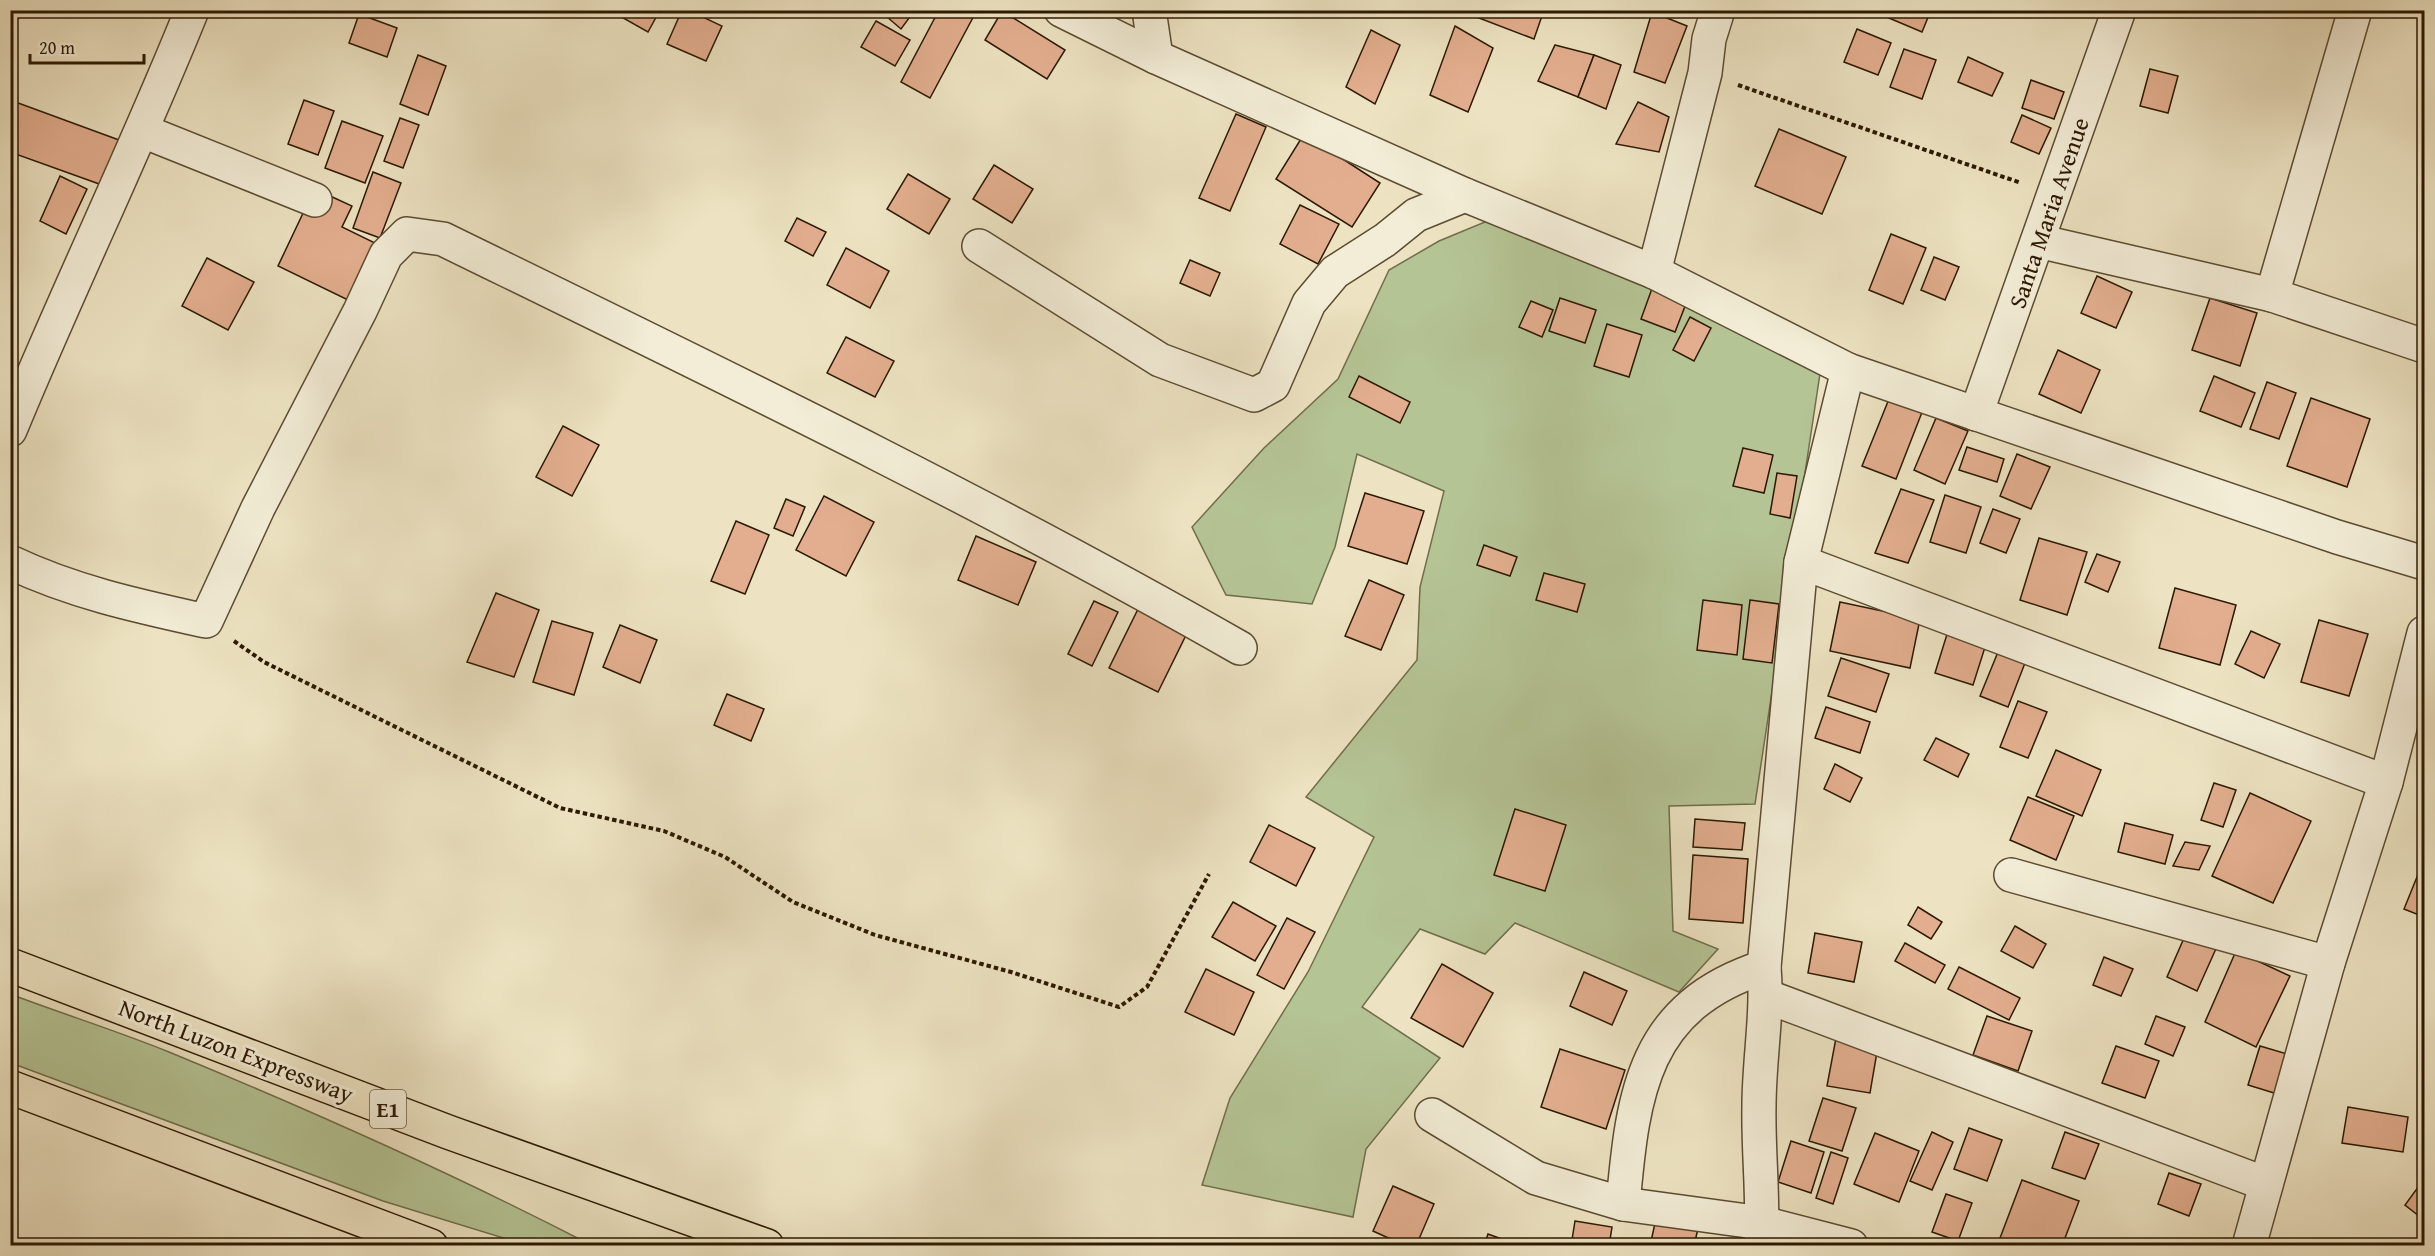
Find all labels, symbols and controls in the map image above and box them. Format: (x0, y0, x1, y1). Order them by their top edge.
scale bar (30, 27, 144, 65)
text: 20 m (39, 34, 75, 61)
street label: Santa Maria Avenue (1999, 113, 2098, 313)
street label: North Luzon Expressway (114, 990, 358, 1111)
road number: E1 (370, 1090, 406, 1128)

